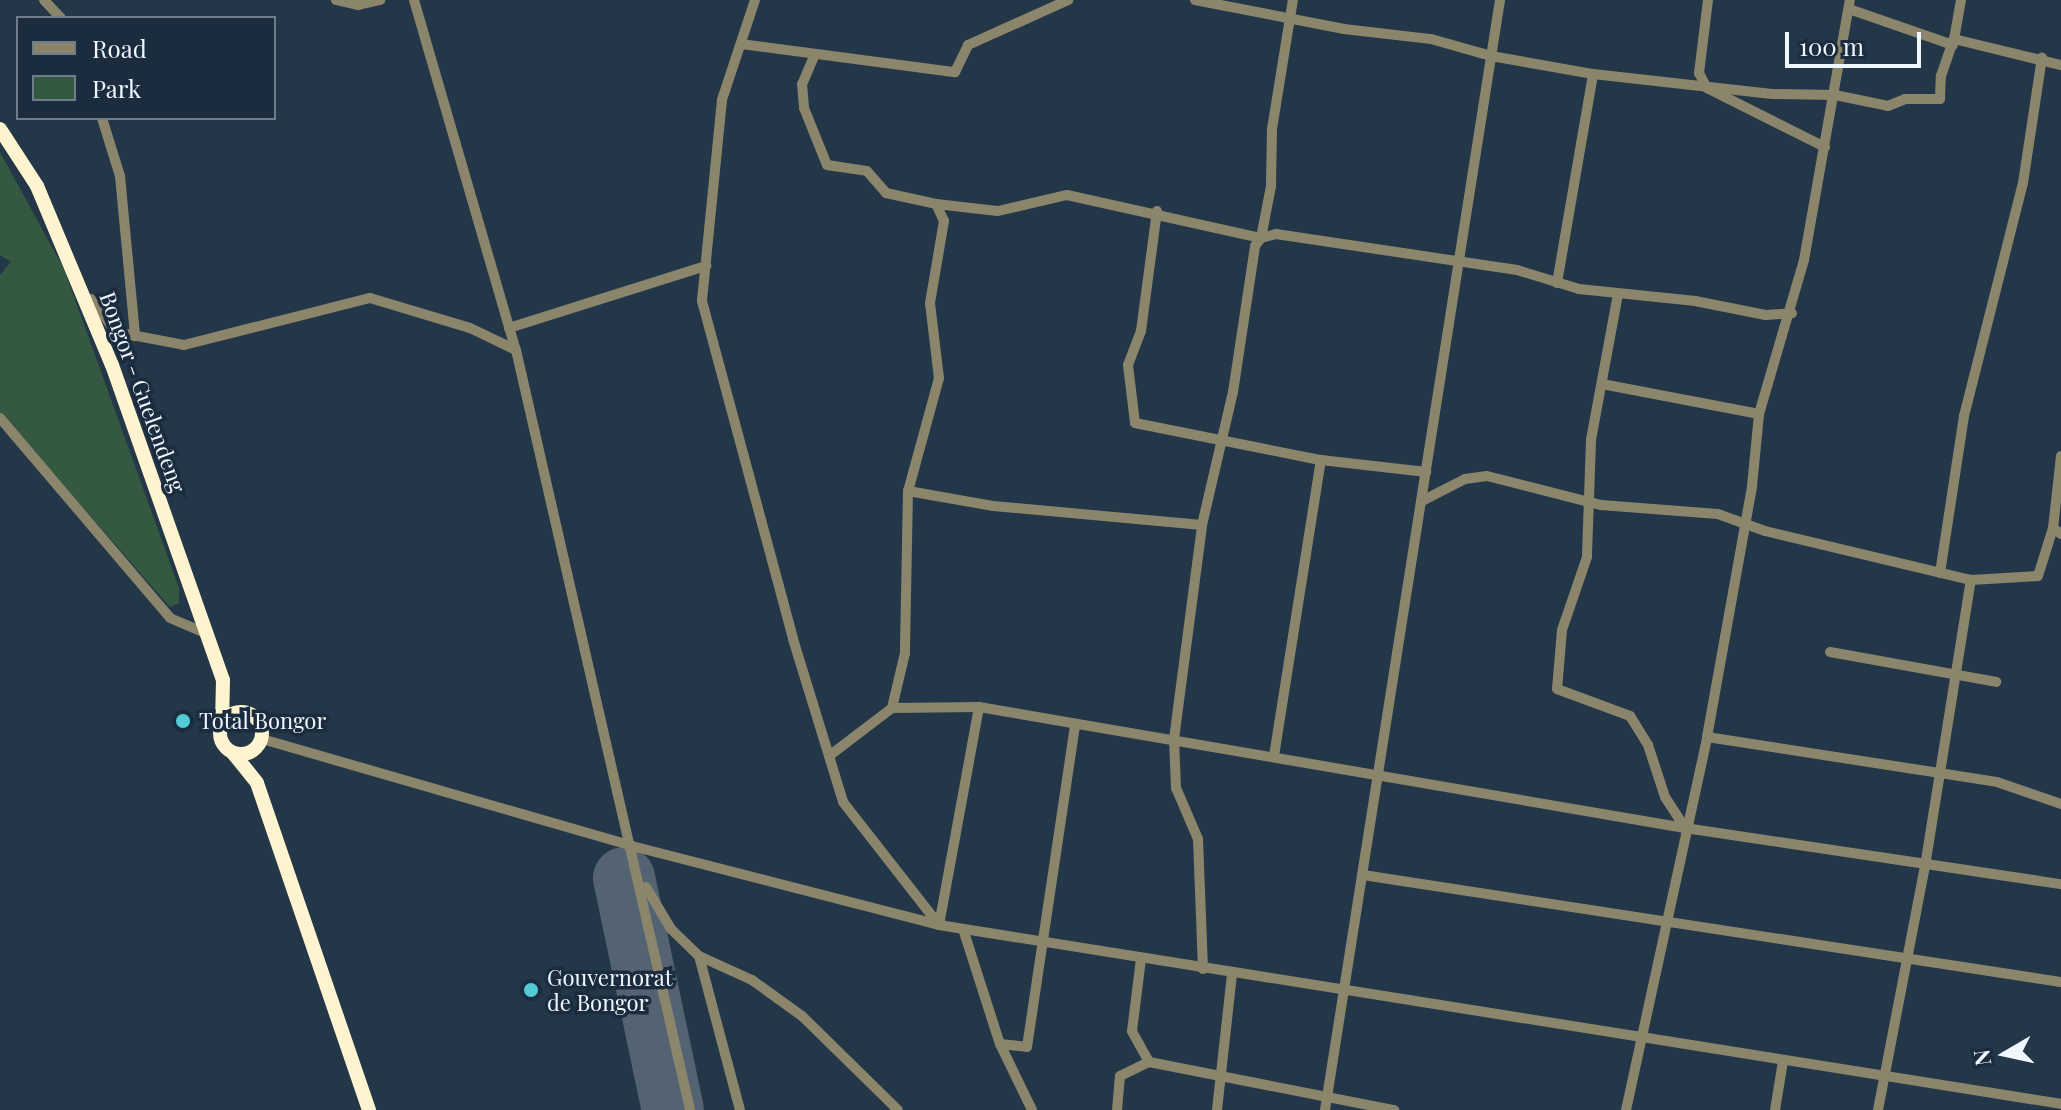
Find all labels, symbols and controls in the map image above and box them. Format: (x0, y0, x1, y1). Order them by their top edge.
legend (16, 16, 276, 120)
scale bar (1789, 16, 1925, 66)
text: 100 m (1799, 30, 1864, 62)
text: Road (92, 32, 147, 64)
text: Park (92, 72, 141, 104)
street label: Bongor - Guelendeng (94, 288, 192, 496)
place label: Total Bongor (199, 708, 326, 734)
marker: Total Bongor (174, 712, 192, 730)
place label: Gouvernorat de Bongor (547, 964, 673, 1016)
marker: Gouvernorat de Bongor (522, 981, 540, 999)
north arrow (1965, 1014, 2045, 1094)
text: N (1965, 1048, 1997, 1068)

